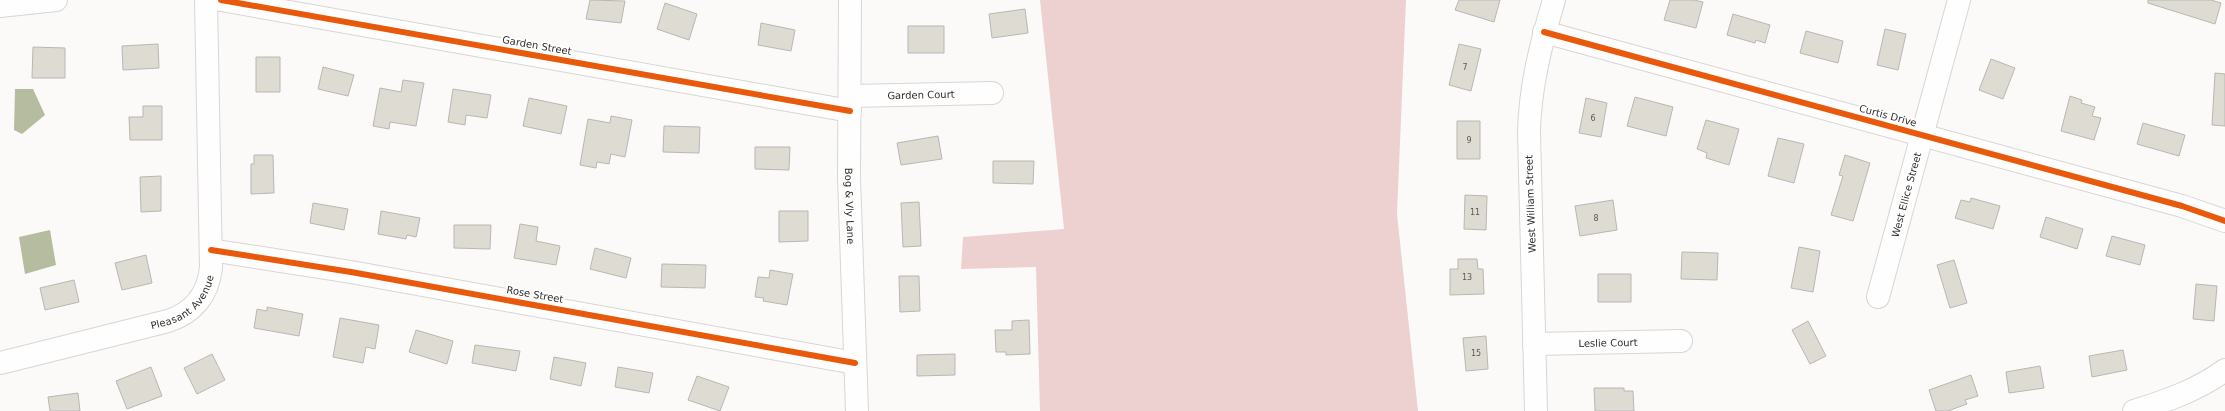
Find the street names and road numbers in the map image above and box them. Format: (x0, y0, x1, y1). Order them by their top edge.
street label: Garden Street (501, 34, 573, 57)
street label: Garden Court (887, 89, 955, 101)
street label: Curtis Drive (1858, 103, 1918, 128)
street label: West Ellice Street (1890, 151, 1923, 239)
street label: West William Street (1523, 155, 1538, 253)
street label: Bog & Vly Lane (843, 168, 856, 244)
street label: Pleasant Avenue (150, 274, 216, 331)
street label: Rose Street (506, 284, 564, 305)
street label: Leslie Court (1578, 337, 1638, 349)

